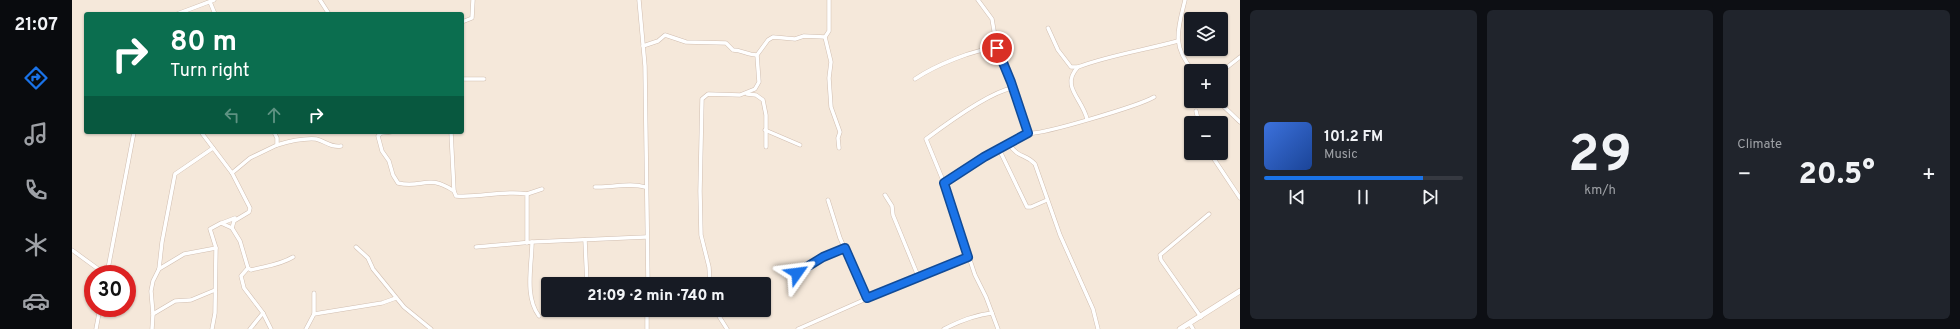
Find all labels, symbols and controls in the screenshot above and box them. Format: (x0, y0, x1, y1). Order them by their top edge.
map controls (1184, 12, 1228, 160)
button: layers (1184, 12, 1228, 56)
text: 21:07 (14, 14, 58, 37)
text: 80 m (170, 25, 237, 61)
icon: right (104, 28, 156, 80)
pin (980, 31, 1014, 65)
icon: arrive (986, 37, 1008, 59)
text: Turn right (170, 60, 250, 83)
icon: directions (22, 64, 50, 92)
button: + (1184, 64, 1228, 108)
icon: left (221, 104, 243, 126)
icon: ahead (263, 104, 285, 126)
icon: right (305, 104, 327, 126)
button: − (1184, 116, 1228, 160)
icon: music (22, 120, 50, 148)
text: 29 (1568, 124, 1632, 190)
text: 101.2 FM (1324, 128, 1383, 147)
text: Climate (1737, 137, 1782, 153)
text: Music (1324, 147, 1358, 163)
text: 20.5° (1798, 157, 1875, 194)
text: − (1737, 162, 1752, 189)
text: + (1922, 162, 1936, 189)
icon: phone (22, 176, 50, 204)
text: km/h (1584, 183, 1616, 199)
icon: previous (1286, 186, 1308, 208)
icon: pause (1352, 186, 1374, 208)
icon: next (1419, 186, 1441, 208)
icon: climate (22, 231, 50, 259)
position arrow (776, 252, 818, 294)
speed limit sign: 30 (84, 265, 136, 317)
icon: car (22, 287, 50, 315)
text: 21:09 · 2 min · 740 m (587, 287, 725, 306)

